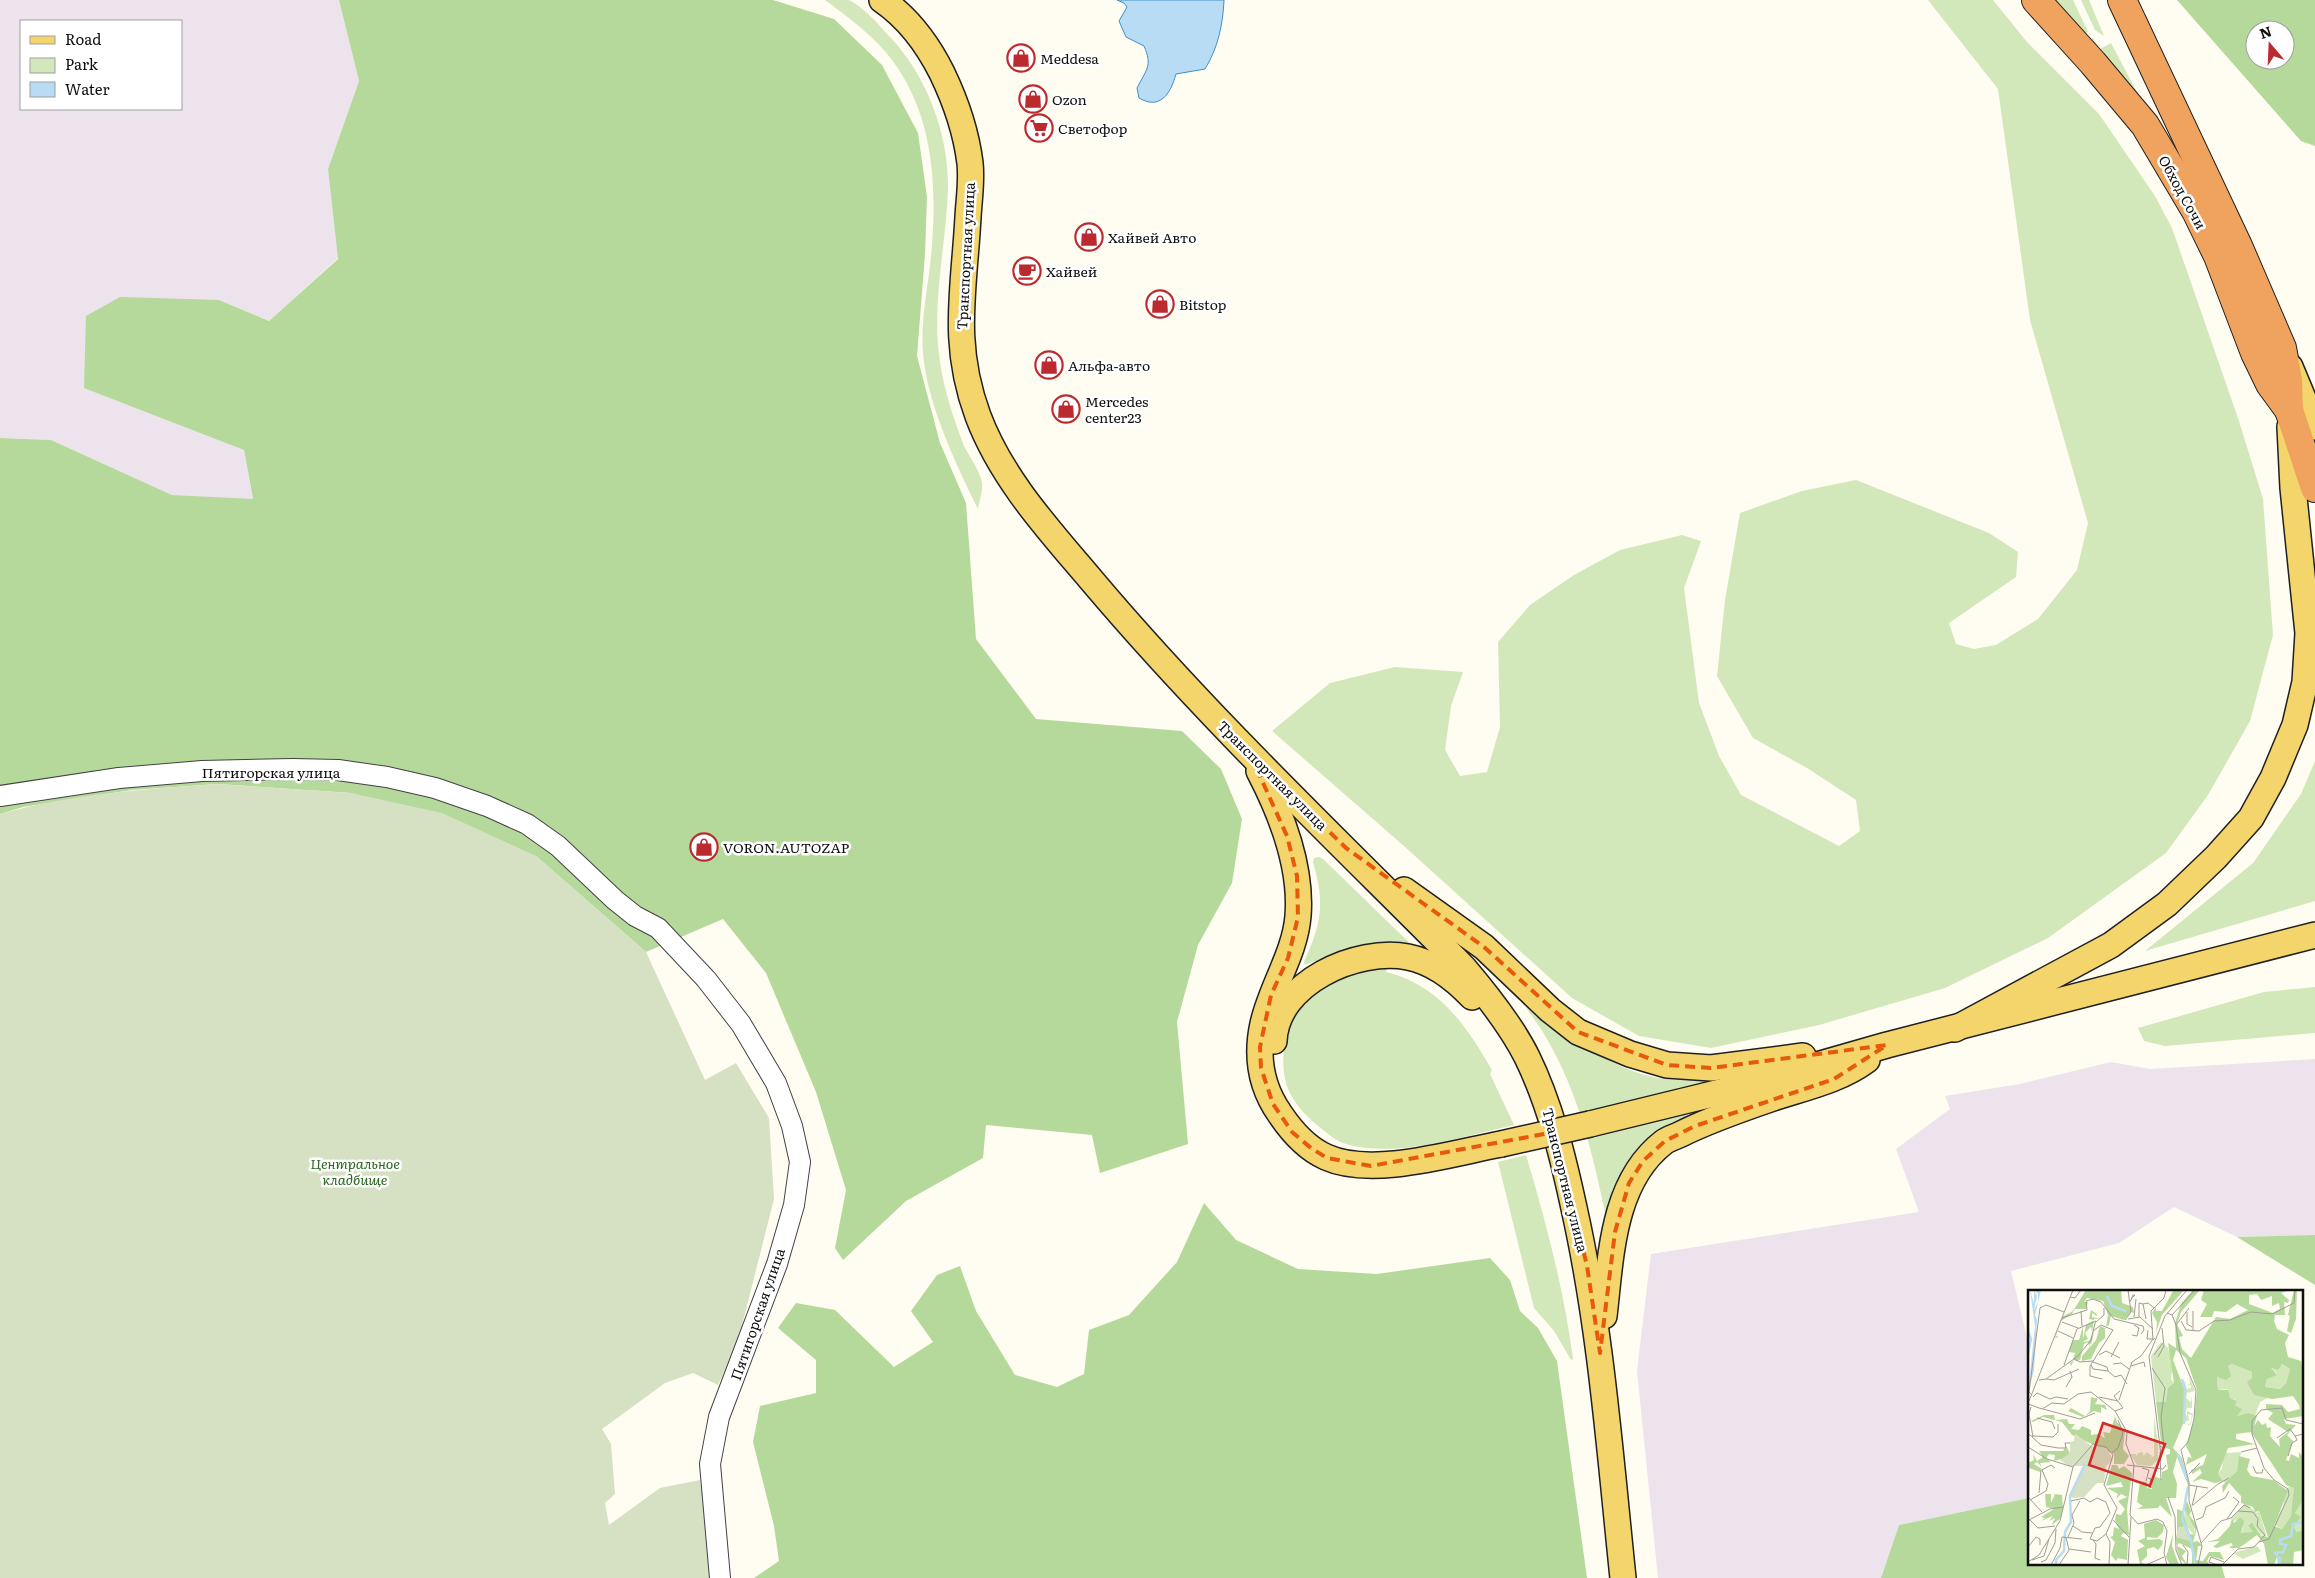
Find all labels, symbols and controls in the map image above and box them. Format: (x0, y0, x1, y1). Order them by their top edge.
legend (20, 20, 182, 110)
north arrow (2245, 20, 2295, 70)
text: N (2257, 20, 2274, 43)
text: Road (65, 27, 101, 50)
shop icon: Meddesa (1006, 43, 1036, 73)
place label: Meddesa (1040, 48, 1099, 68)
text: Park (65, 52, 99, 75)
text: Water (65, 77, 110, 100)
shop icon: Ozon (1018, 84, 1048, 114)
place label: Ozon (1052, 89, 1087, 109)
supermarket icon: Светофор (1024, 113, 1054, 143)
place label: Светофор (1058, 118, 1127, 138)
street label: Обход Сочи (2154, 151, 2212, 233)
street label: Транспортная улица (951, 181, 979, 330)
shop icon: Хайвей Авто (1074, 222, 1104, 252)
place label: Хайвей Авто (1108, 227, 1196, 247)
cafe icon: Хайвей (1012, 256, 1042, 286)
place label: Хайвей (1046, 261, 1097, 281)
shop icon: Bitstop (1145, 289, 1175, 319)
place label: Bitstop (1179, 294, 1226, 314)
shop icon: Альфа-авто (1034, 350, 1064, 380)
place label: Альфа-авто (1068, 355, 1150, 375)
place label: Mercedes center23 (1085, 391, 1148, 427)
shop icon: Mercedes center23 (1051, 394, 1081, 424)
street label: Транспортная улица (1214, 716, 1333, 835)
street label: Пятигорская улица (202, 762, 341, 782)
shop icon: VORON.AUTOZAP (689, 832, 719, 862)
place label: VORON.AUTOZAP (723, 837, 850, 857)
street label: Транспортная улица (1538, 1106, 1594, 1255)
park label: Центральное кладбище (310, 1153, 400, 1189)
street label: Пятигорская улица (725, 1245, 789, 1383)
inset map (2028, 1290, 2302, 1566)

